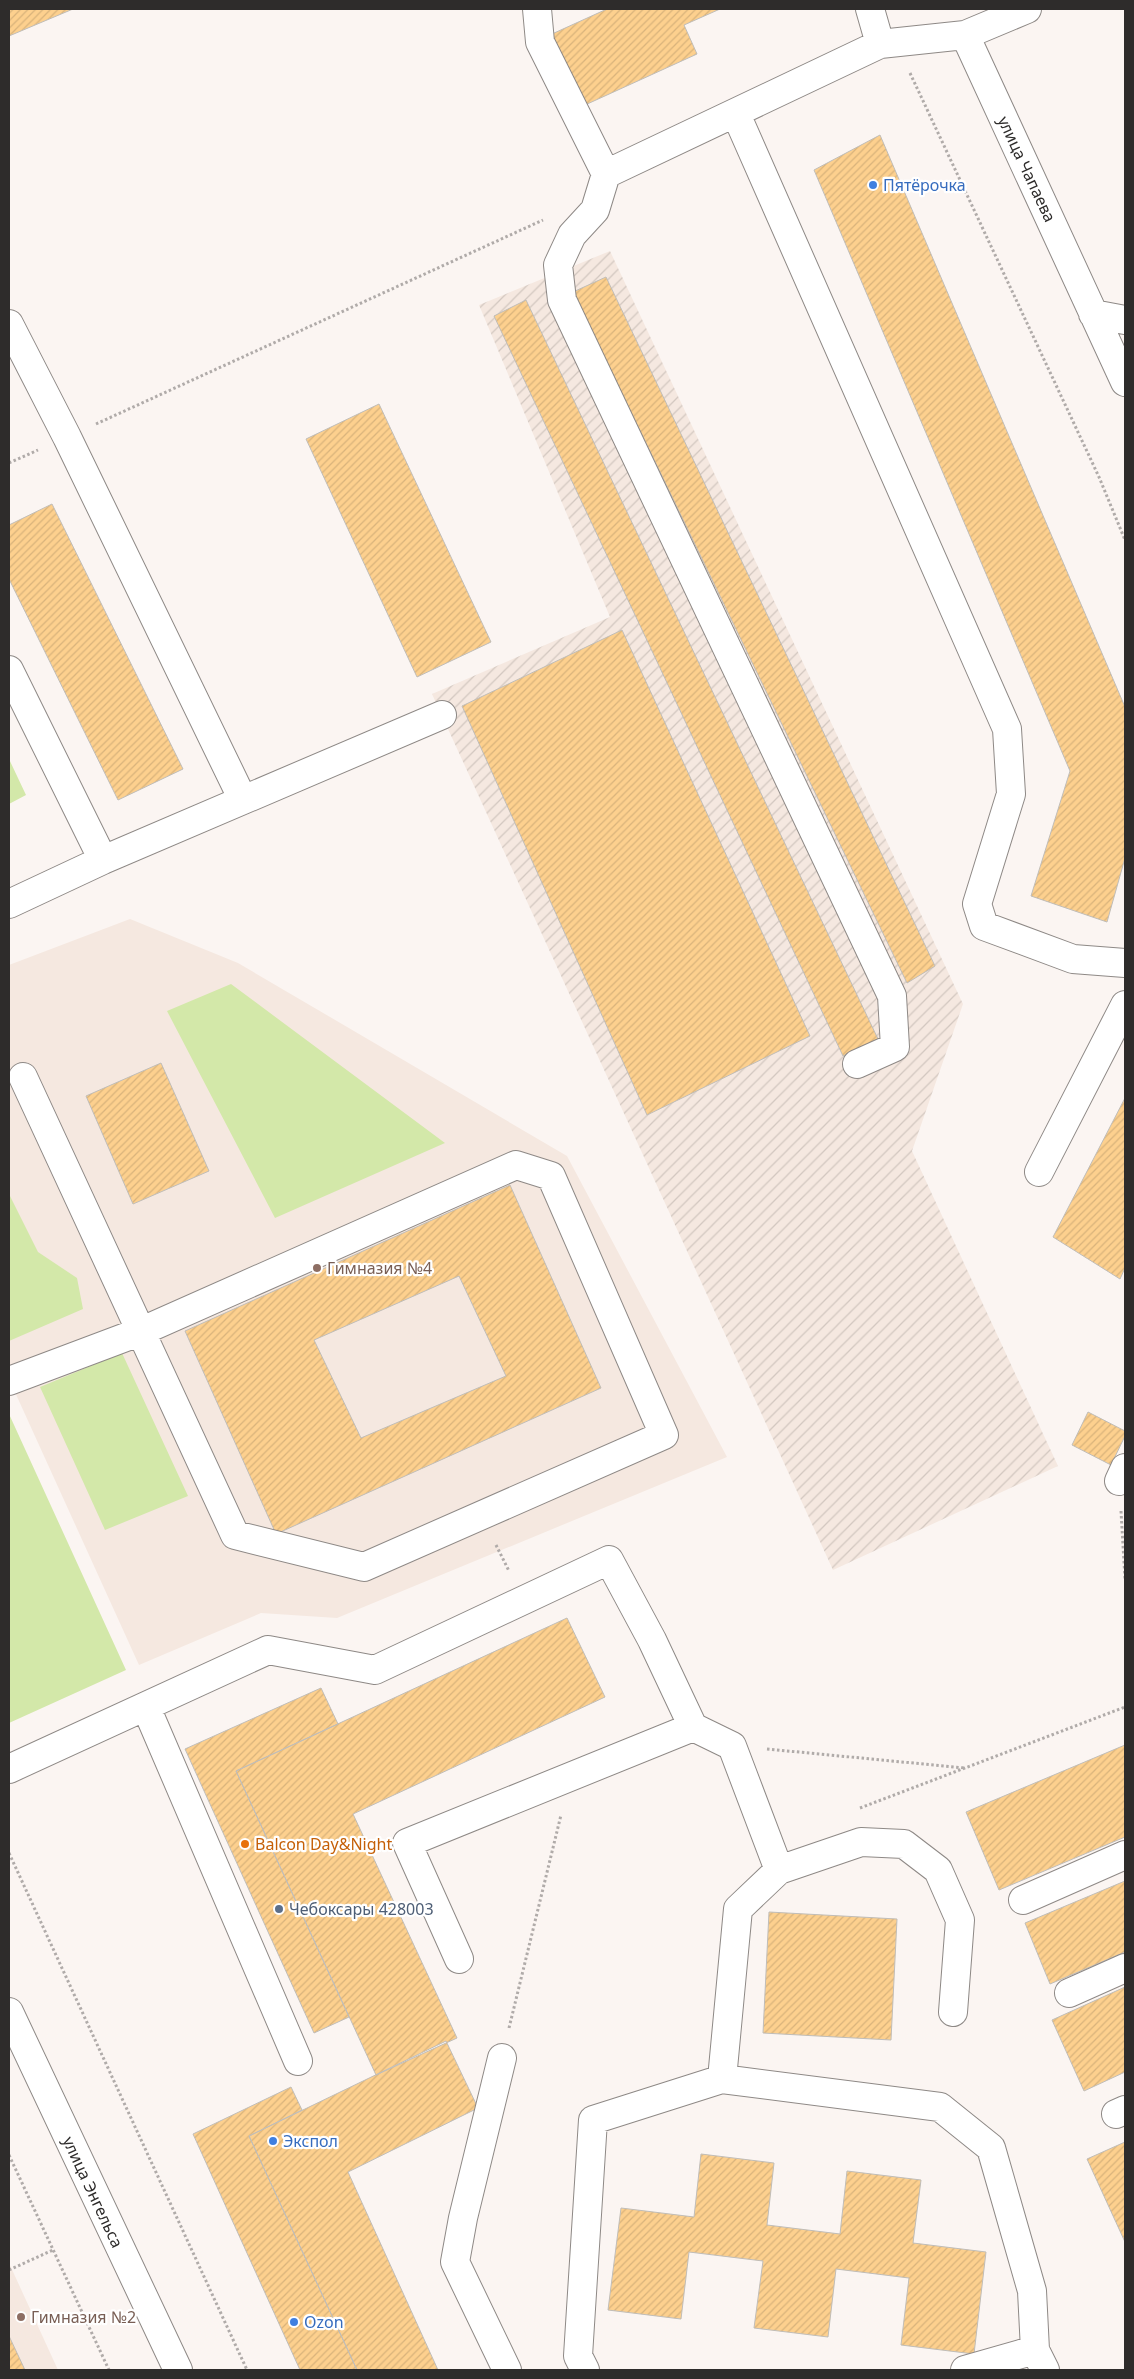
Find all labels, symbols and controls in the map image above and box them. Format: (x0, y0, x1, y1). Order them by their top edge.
street label: улица Чапаева (993, 112, 1061, 226)
place label: Пятёрочка (883, 174, 966, 196)
marker: Пятёрочка (867, 179, 879, 191)
place label: Гимназия №4 (327, 1257, 432, 1279)
marker: Гимназия №4 (311, 1262, 323, 1274)
place label: Balcon Day&Night (255, 1833, 392, 1855)
marker: Balcon Day&Night (239, 1838, 251, 1850)
place label: Чебоксары 428003 (289, 1898, 434, 1920)
marker: Чебоксары 428003 (273, 1903, 285, 1915)
place label: Экспол (283, 2130, 338, 2152)
street label: улица Энгельса (58, 2133, 128, 2251)
marker: Экспол (267, 2135, 279, 2147)
place label: Гимназия №2 (31, 2306, 136, 2328)
marker: Гимназия №2 (15, 2311, 27, 2323)
place label: Ozon (304, 2311, 344, 2333)
marker: Ozon (288, 2316, 300, 2328)

